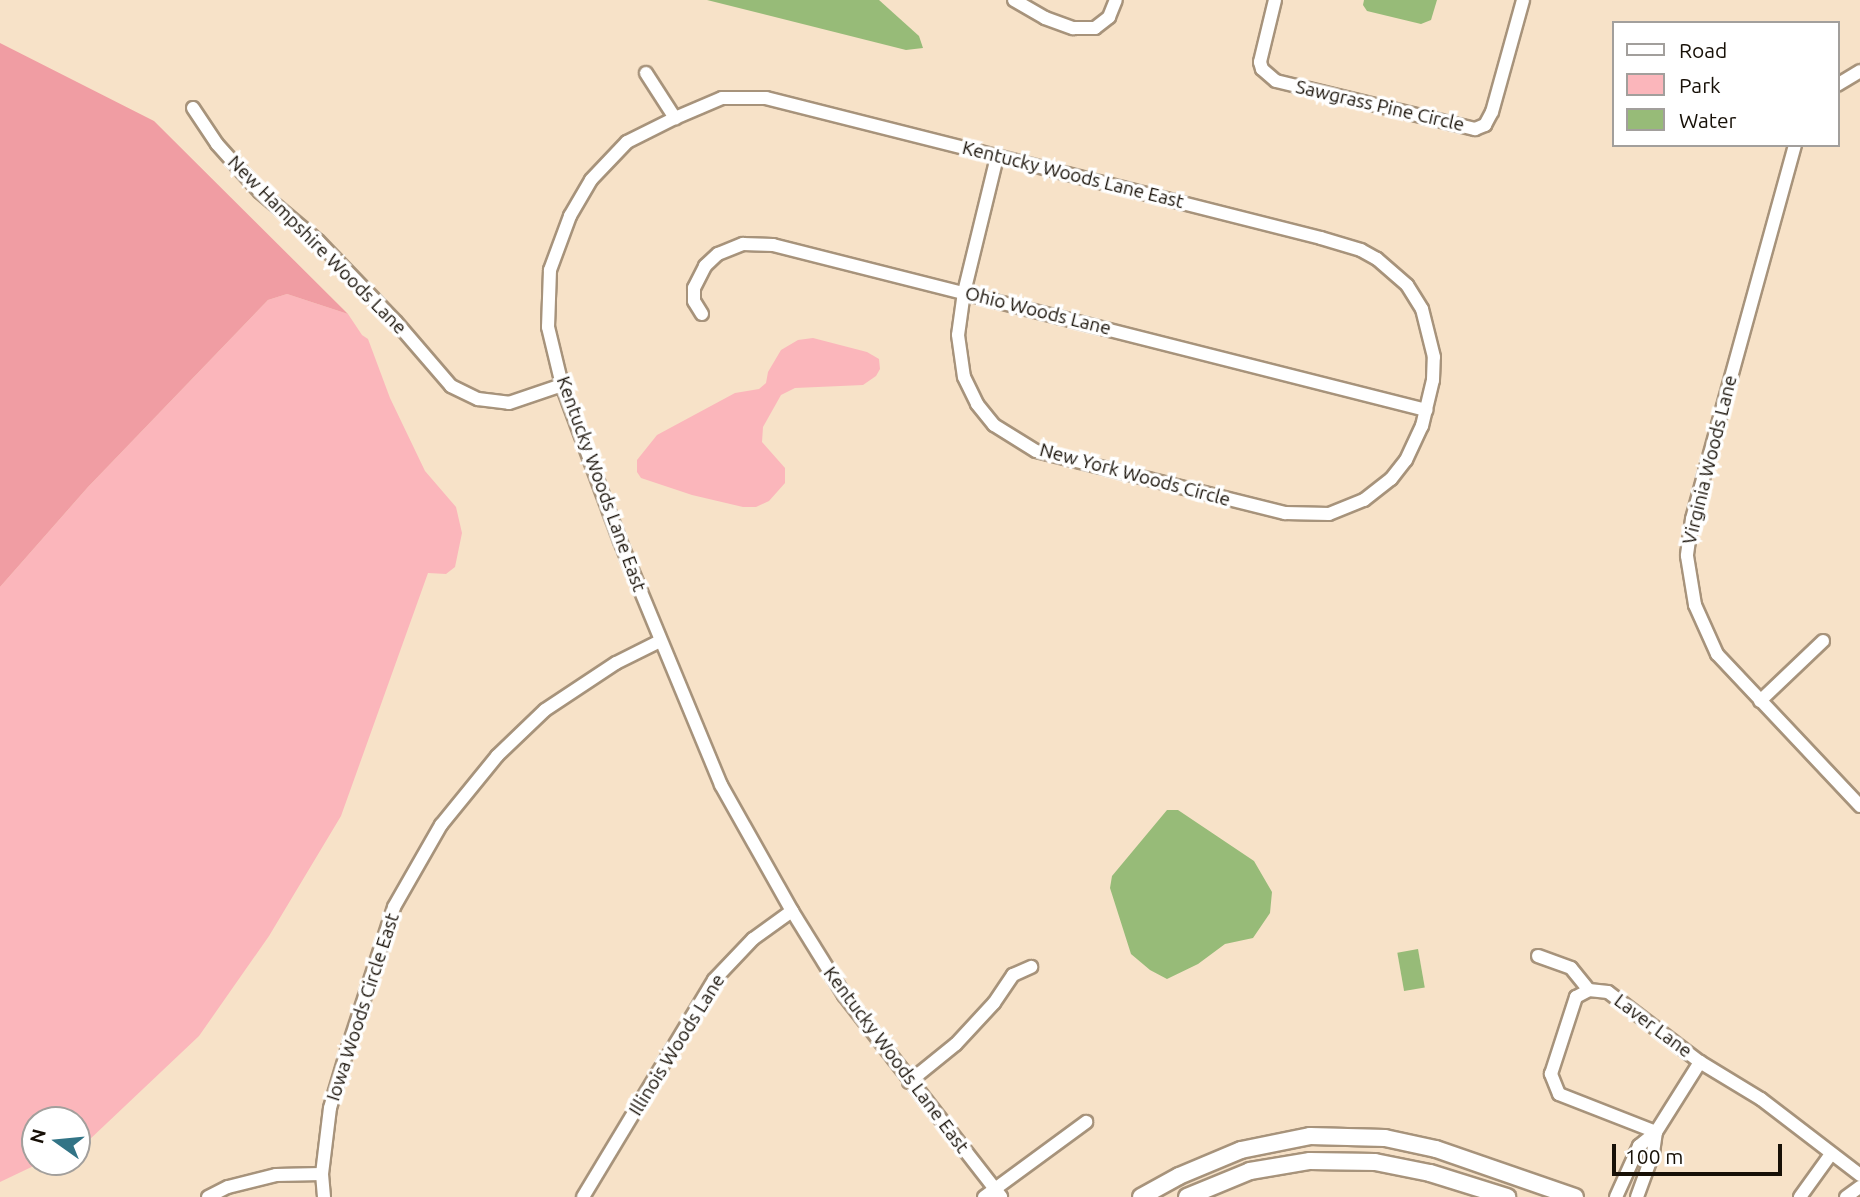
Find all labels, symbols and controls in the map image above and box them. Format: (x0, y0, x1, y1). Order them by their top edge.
legend (1612, 21, 1839, 147)
text: Road (1679, 38, 1727, 62)
text: Park (1679, 73, 1721, 97)
street label: Sawgrass Pine Circle (1293, 75, 1467, 137)
text: Water (1679, 108, 1737, 132)
street label: Kentucky Woods Lane East (960, 136, 1186, 214)
street label: New Hampshire Woods Lane (223, 151, 411, 339)
street label: Ohio Woods Lane (963, 282, 1113, 340)
street label: Kentucky Woods Lane East (551, 373, 651, 595)
street label: Virginia Woods Lane (1678, 373, 1742, 547)
street label: New York Woods Circle (1037, 439, 1233, 511)
street label: Iowa Woods Circle East (322, 910, 404, 1104)
street label: Kentucky Woods Lane East (818, 962, 974, 1158)
street label: Illinois Woods Lane (624, 970, 730, 1120)
street label: Laver Lane (1610, 989, 1696, 1063)
north arrow (21, 1106, 91, 1176)
text: N (25, 1126, 50, 1146)
scale bar (1615, 1130, 1785, 1174)
text: 100 m (1625, 1144, 1683, 1168)

